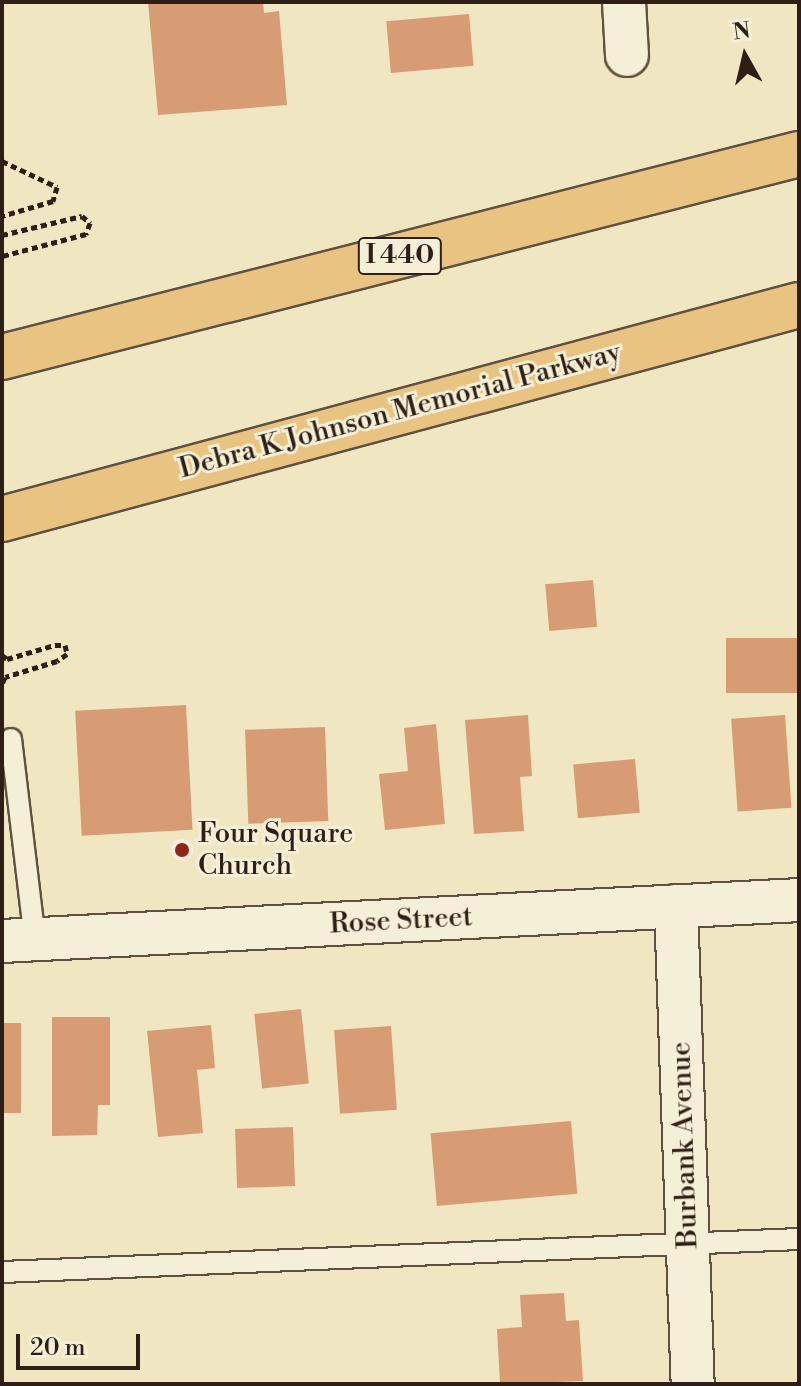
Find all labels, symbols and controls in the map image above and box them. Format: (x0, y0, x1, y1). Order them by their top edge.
north arrow (705, 16, 785, 96)
text: N (731, 17, 752, 46)
road number: I 440 (356, 234, 444, 278)
street label: Debra K Johnson Memorial Parkway (175, 336, 625, 486)
place label: Four Square Church (198, 817, 353, 883)
marker: Four Square Church (173, 841, 191, 859)
street label: Rose Street (329, 900, 473, 942)
street label: Burbank Avenue (665, 1041, 705, 1249)
scale bar (20, 1318, 144, 1368)
text: 20 m (30, 1333, 86, 1363)

